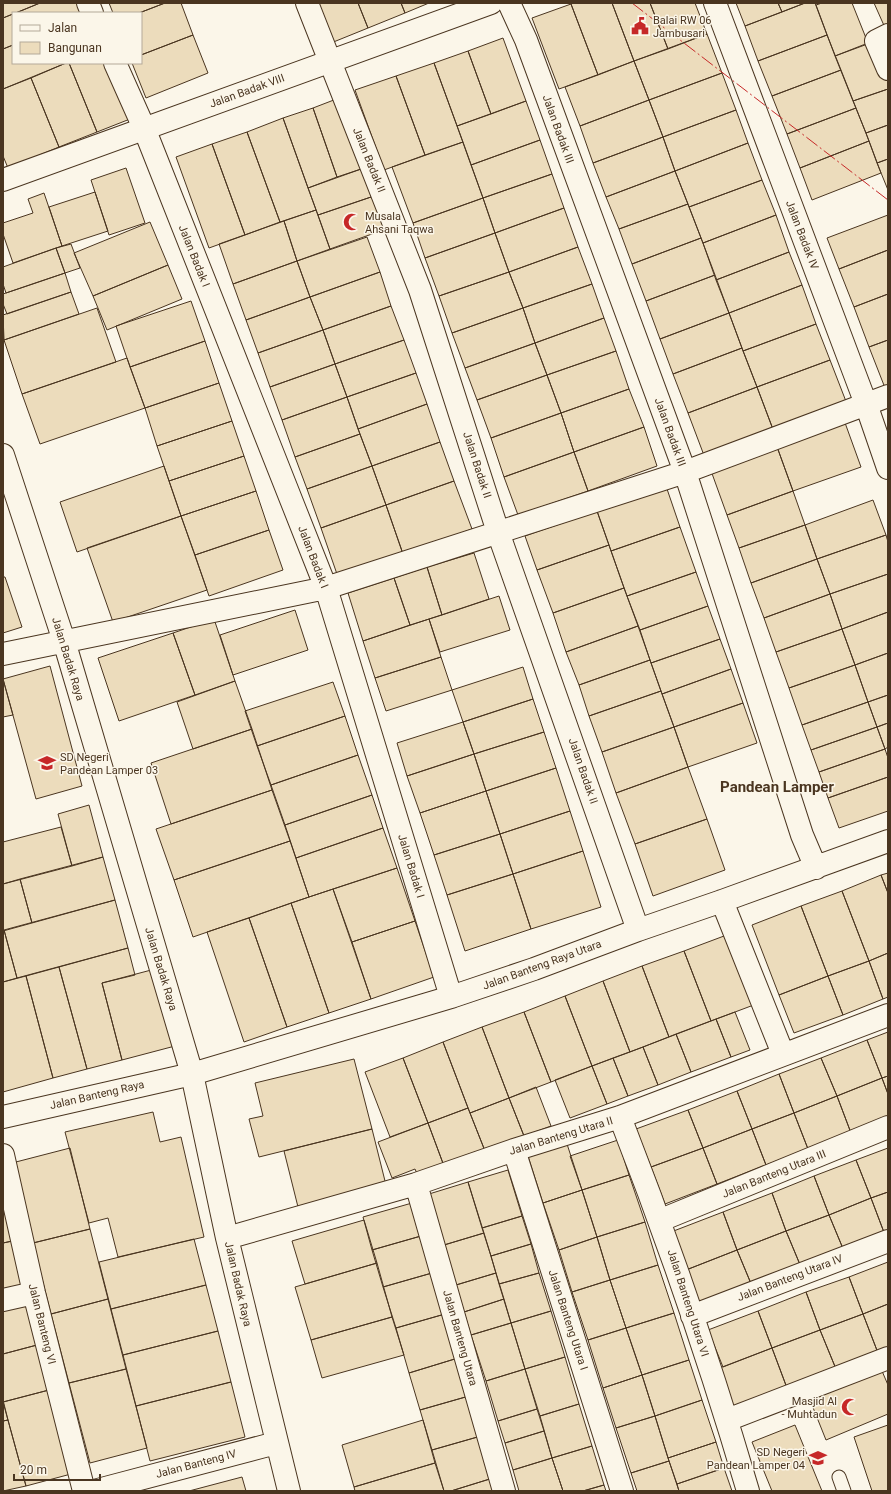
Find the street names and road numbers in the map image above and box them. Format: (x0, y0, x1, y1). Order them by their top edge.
street label: Jalan Badak VIII (208, 71, 286, 111)
street label: Jalan Badak III (540, 93, 576, 165)
street label: Jalan Badak II (350, 126, 388, 194)
street label: Jalan Badak IV (783, 199, 821, 271)
street label: Jalan Badak I (176, 223, 212, 289)
street label: Jalan Badak III (652, 396, 688, 468)
street label: Jalan Badak II (460, 430, 494, 500)
street label: Jalan Badak I (295, 524, 331, 590)
street label: Jalan Badak Raya (49, 616, 87, 702)
street label: Jalan Badak II (566, 736, 600, 806)
street label: Jalan Badak I (395, 833, 427, 899)
street label: Jalan Badak Raya (142, 926, 180, 1012)
street label: Jalan Banteng Raya Utara (481, 937, 603, 993)
street label: Jalan Banteng Raya (48, 1078, 146, 1112)
street label: Jalan Banteng Utara II (508, 1114, 614, 1158)
street label: Jalan Banteng Utara III (720, 1147, 828, 1201)
street label: Jalan Badak Raya (222, 1240, 254, 1328)
street label: Jalan Banteng Utara VI (665, 1248, 711, 1358)
street label: Jalan Banteng Utara IV (735, 1252, 845, 1304)
street label: Jalan Banteng Utara I (546, 1268, 590, 1372)
street label: Jalan Banteng VI (26, 1282, 58, 1366)
street label: Jalan Banteng Utara (440, 1289, 480, 1387)
street label: Jalan Banteng IV (154, 1447, 238, 1481)

